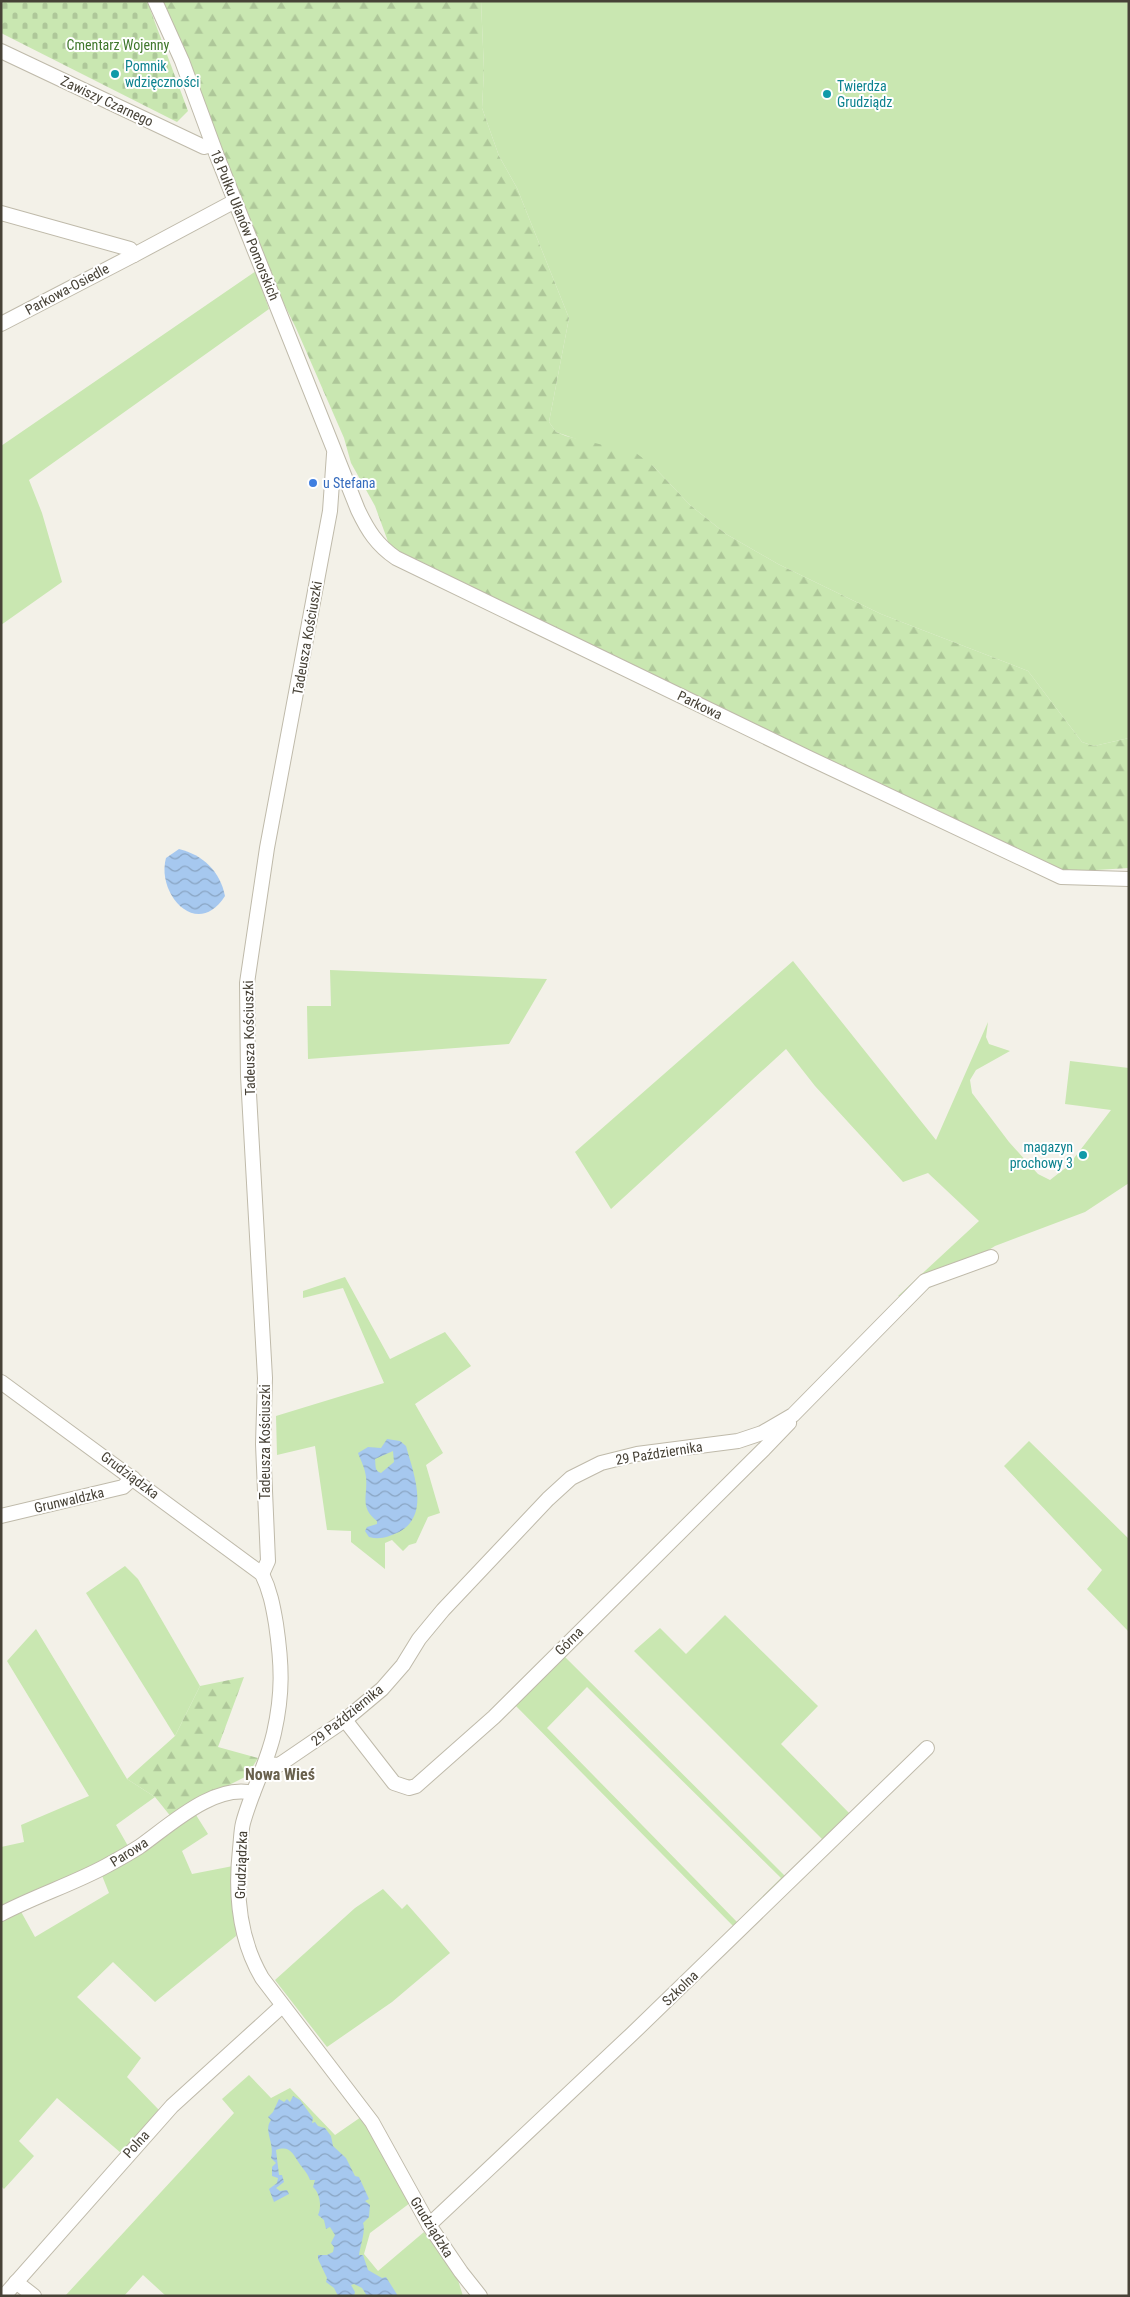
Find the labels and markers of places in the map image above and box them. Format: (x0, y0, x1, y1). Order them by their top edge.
place label: Pomnik wdzięczności (125, 58, 199, 90)
marker: Pomnik wdzięczności (109, 68, 121, 80)
place label: Twierdza Grudziądz (837, 78, 892, 110)
marker: Twierdza Grudziądz (821, 88, 833, 100)
place label: u Stefana (323, 475, 376, 491)
marker: u Stefana (307, 477, 319, 489)
place label: magazyn prochowy 3 (1010, 1139, 1073, 1171)
marker: magazyn prochowy 3 (1077, 1149, 1089, 1161)

